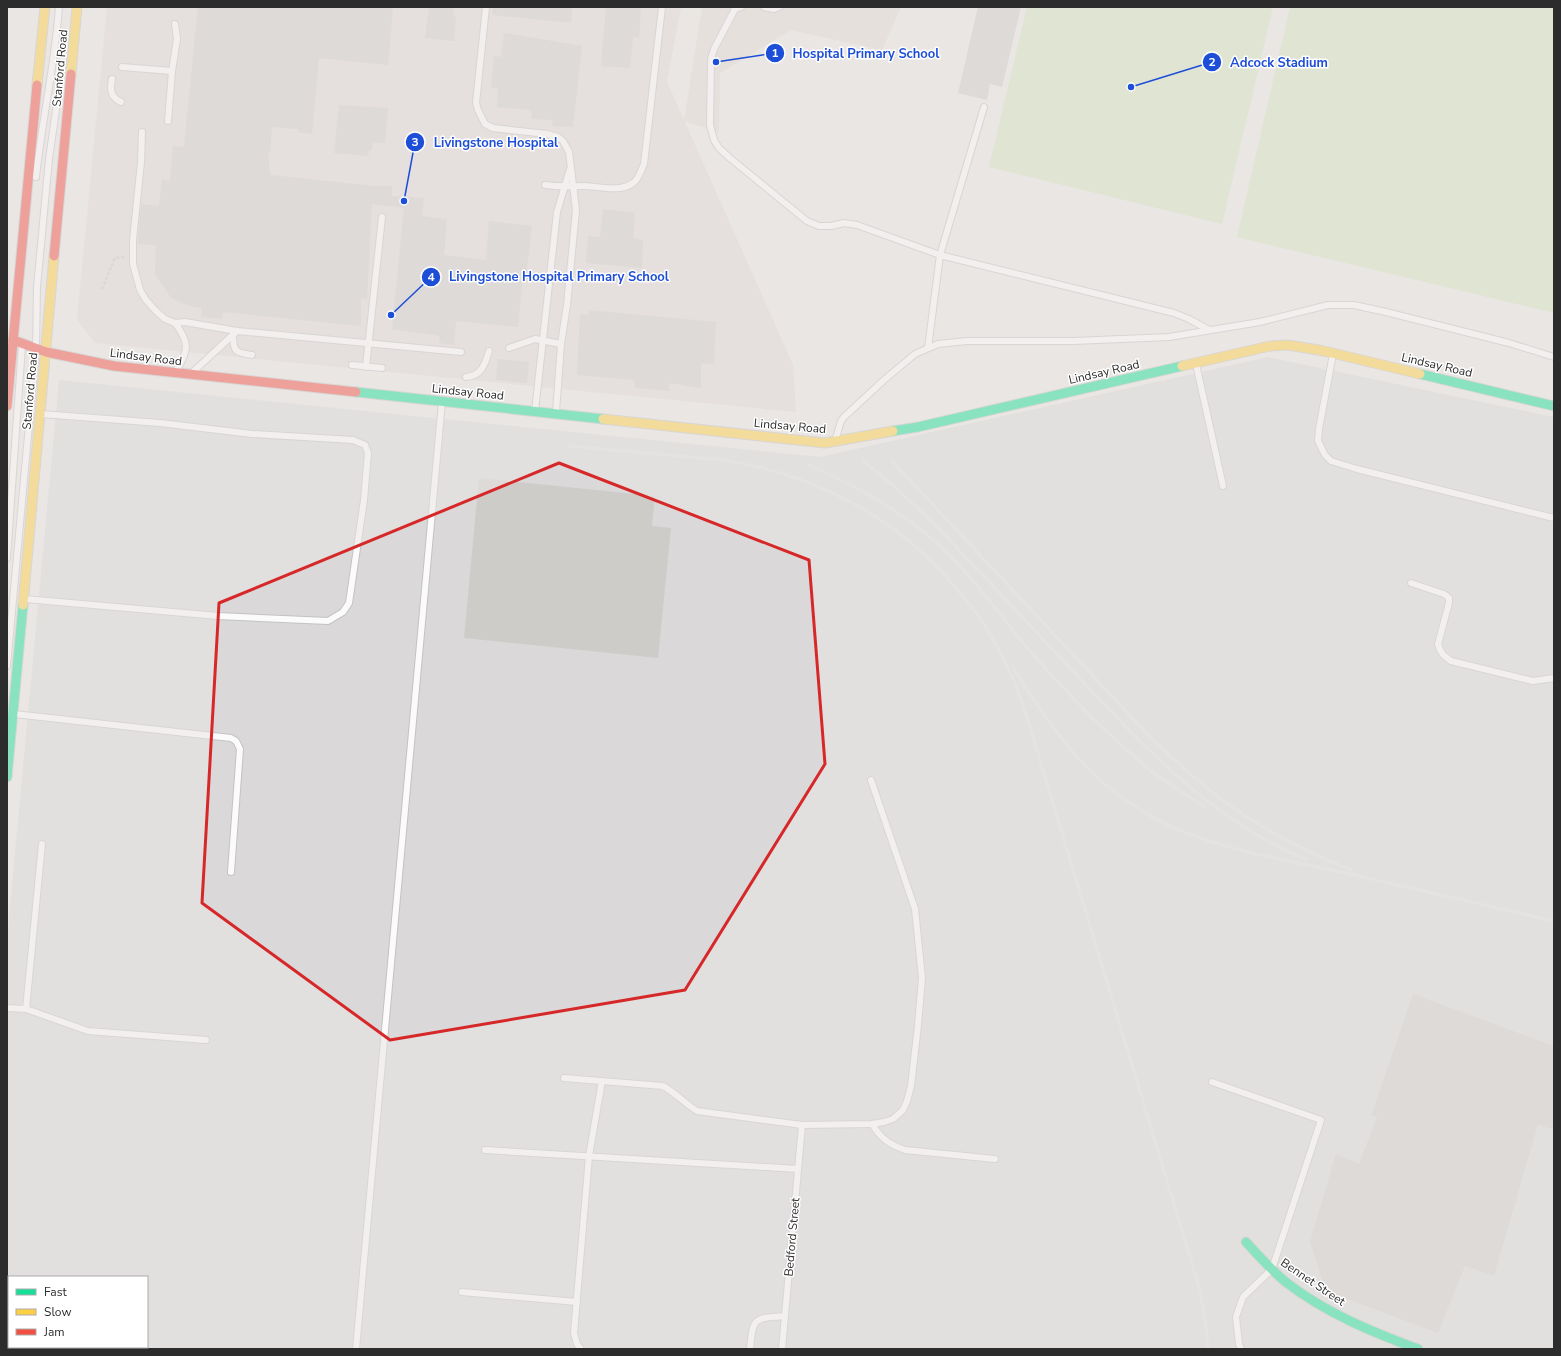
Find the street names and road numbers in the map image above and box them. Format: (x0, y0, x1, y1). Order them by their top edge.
street label: Stanford Road (49, 29, 71, 107)
street label: Lindsay Road (109, 345, 183, 369)
street label: Lindsay Road (1400, 349, 1474, 381)
street label: Stanford Road (19, 352, 41, 430)
street label: Lindsay Road (1067, 356, 1141, 388)
street label: Lindsay Road (431, 380, 505, 404)
street label: Lindsay Road (753, 415, 827, 437)
street label: Bedford Street (781, 1196, 803, 1277)
street label: Bennet Street (1278, 1255, 1349, 1310)

